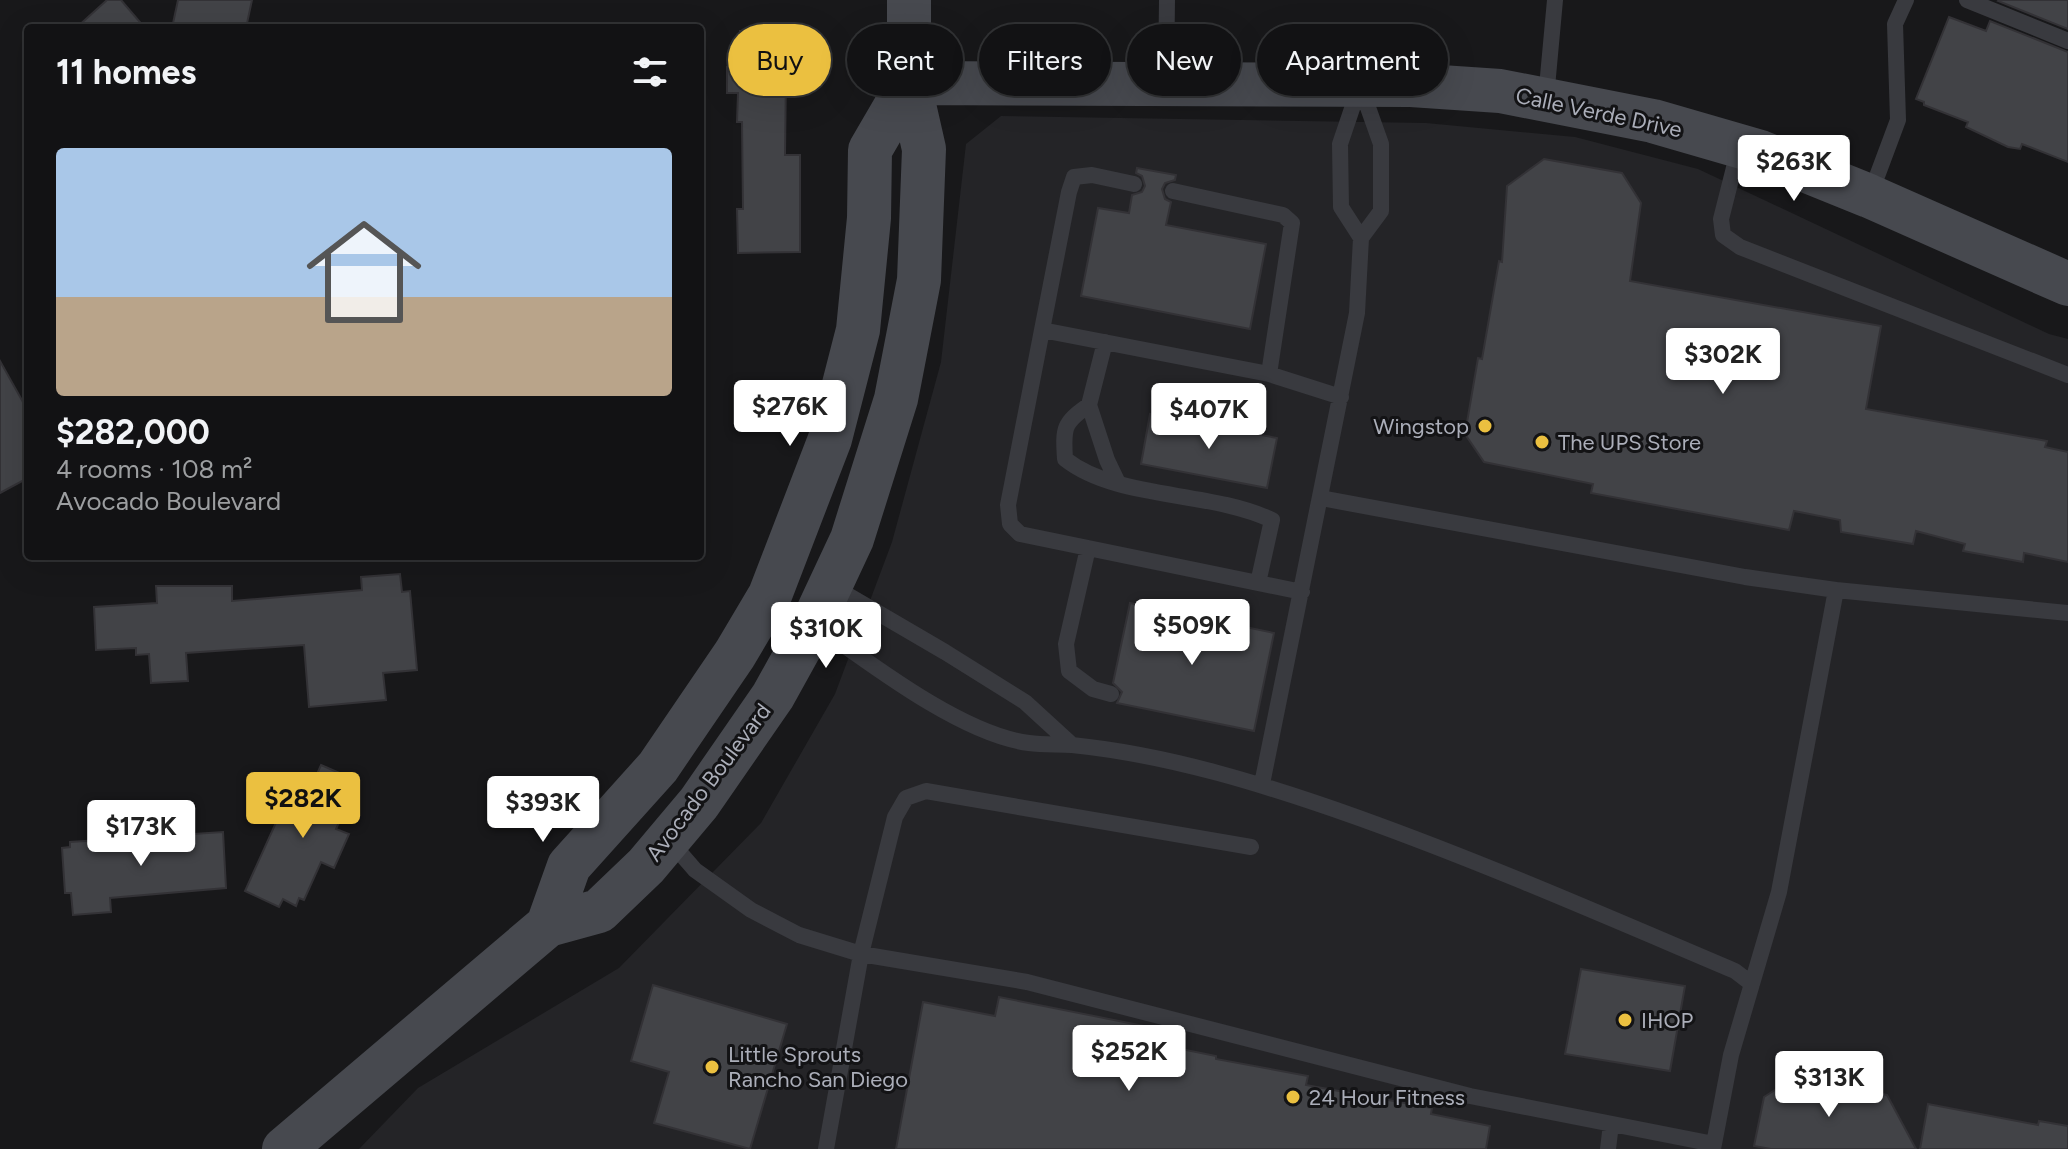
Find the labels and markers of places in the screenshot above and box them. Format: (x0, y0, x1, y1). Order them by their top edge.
pin: $263K (1738, 135, 1850, 203)
pin: $302K (1667, 328, 1779, 396)
pin: $276K (734, 380, 846, 448)
pin: $407K (1153, 383, 1265, 451)
place label: Wingstop (1373, 413, 1469, 440)
marker: Wingstop (1476, 417, 1494, 435)
place label: The UPS Store (1558, 429, 1701, 456)
marker: The UPS Store (1533, 433, 1551, 451)
pin: $509K (1136, 599, 1248, 667)
pin: $310K (770, 602, 882, 670)
pin: $282K (247, 772, 359, 840)
pin: $393K (487, 776, 599, 844)
pin: $173K (85, 800, 197, 868)
place label: IHOP (1641, 1007, 1694, 1034)
marker: IHOP (1616, 1011, 1634, 1029)
pin: $252K (1073, 1025, 1185, 1093)
place label: Little Sprouts Rancho San Diego (728, 1041, 908, 1093)
pin: $313K (1773, 1051, 1885, 1119)
marker: Little Sprouts Rancho San Diego (703, 1058, 721, 1076)
place label: 24 Hour Fitness (1309, 1084, 1465, 1111)
marker: 24 Hour Fitness (1284, 1088, 1302, 1106)

